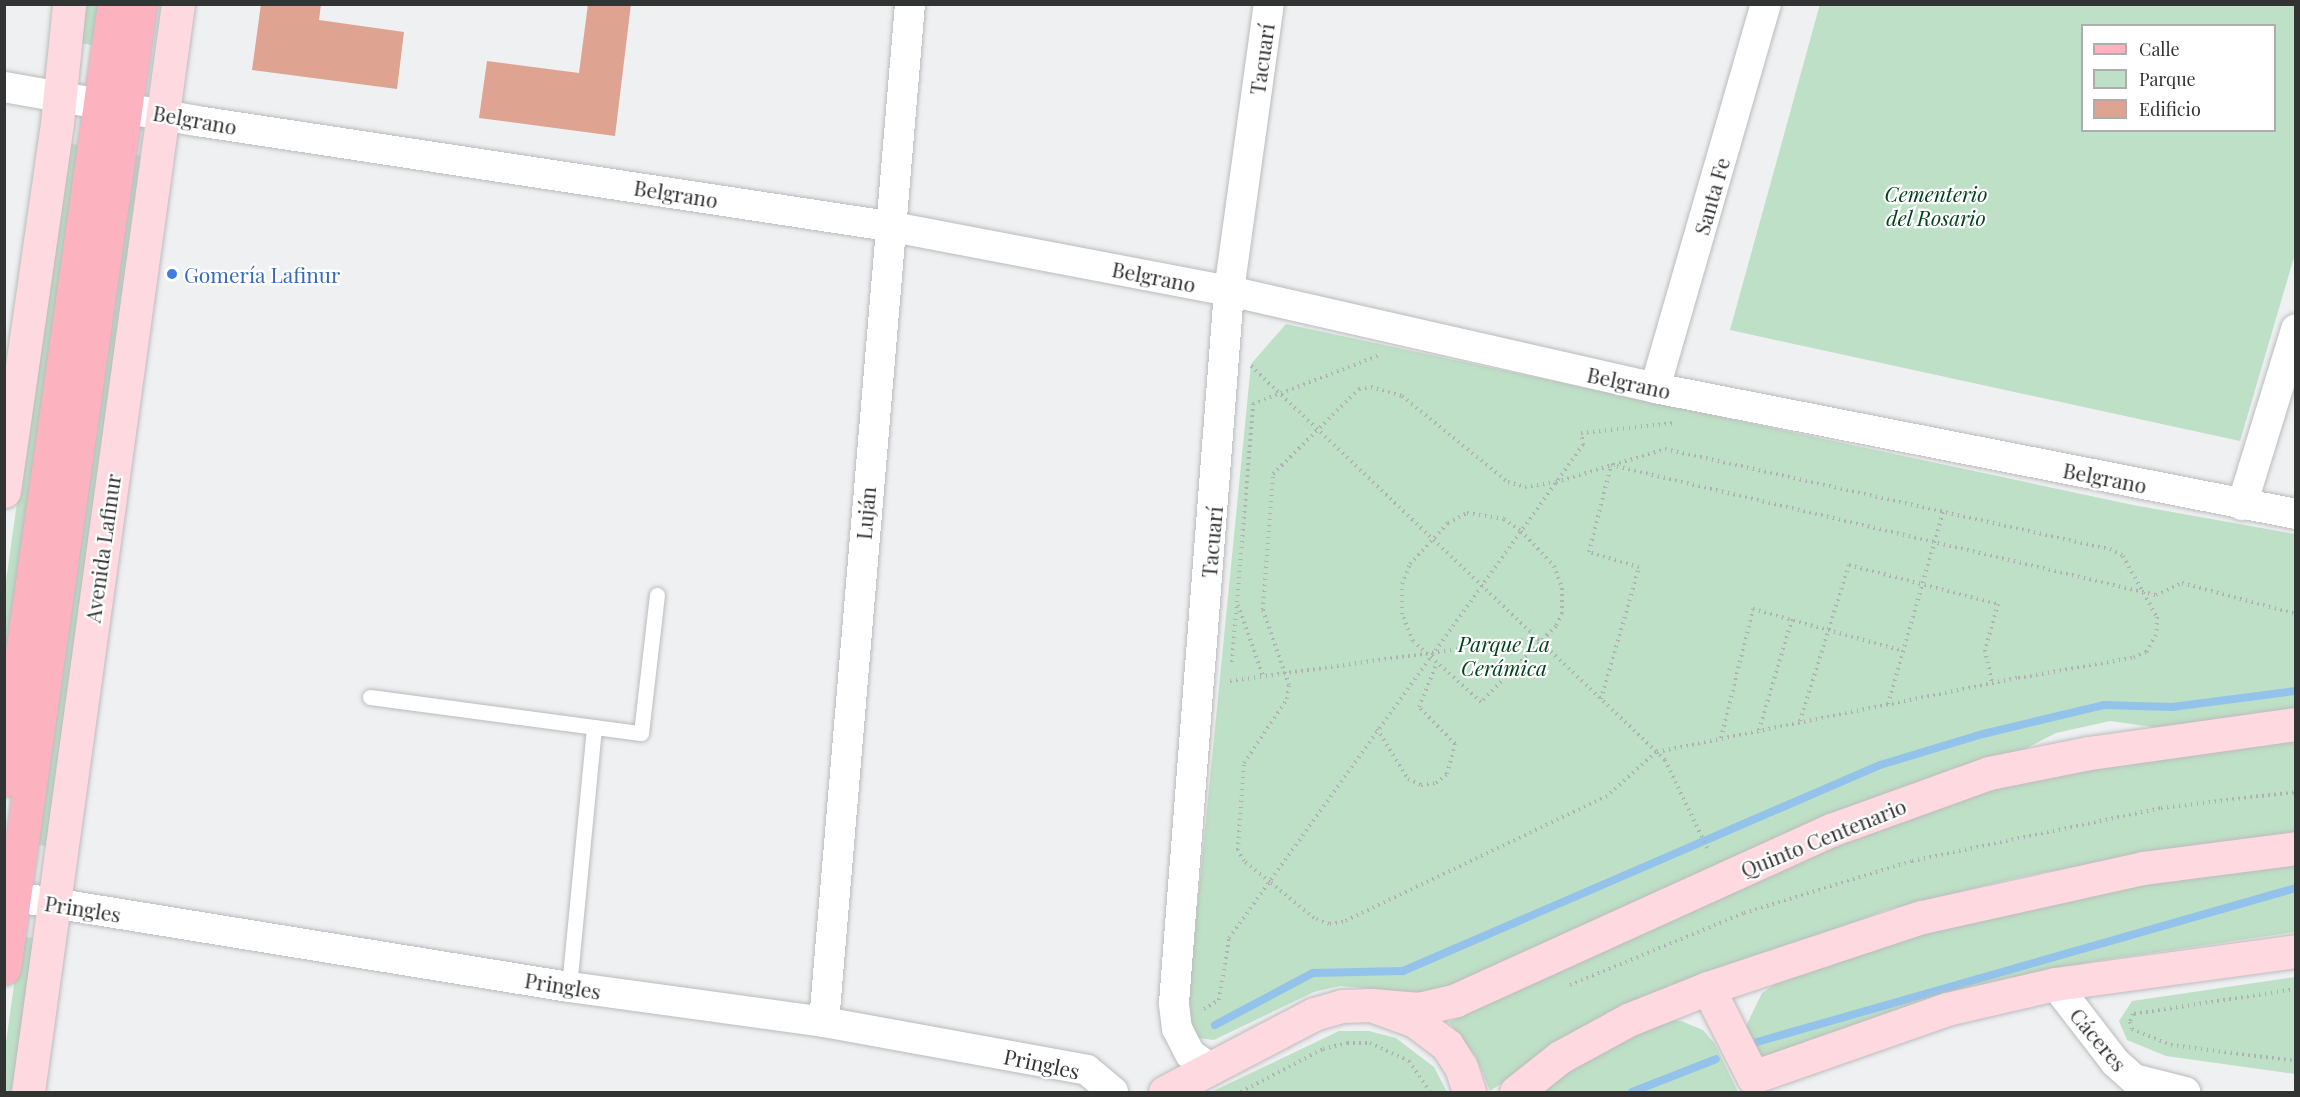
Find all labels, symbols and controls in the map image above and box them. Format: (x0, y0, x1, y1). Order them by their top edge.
street label: Tacuarí (1244, 22, 1278, 96)
legend (2081, 24, 2276, 132)
text: Calle (2139, 37, 2180, 61)
text: Parque (2139, 67, 2196, 91)
text: Edificio (2139, 97, 2201, 121)
street label: Belgrano (151, 99, 239, 139)
street label: Santa Fe (1688, 154, 1734, 238)
street label: Belgrano (632, 174, 720, 212)
park label: Cementerio del Rosario (1885, 180, 1987, 230)
street label: Belgrano (1110, 256, 1198, 296)
place label: Gomería Lafinur (184, 261, 341, 287)
marker: Gomería Lafinur (165, 267, 179, 281)
street label: Belgrano (1585, 361, 1673, 403)
street label: Belgrano (2061, 457, 2149, 497)
street label: Avenida Lafinur (79, 472, 125, 624)
street label: Luján (850, 485, 880, 541)
street label: Tacuarí (1195, 505, 1227, 579)
park label: Parque La Cerámica (1458, 630, 1550, 680)
street label: Quinto Centenario (1737, 792, 1909, 882)
street label: Pringles (43, 890, 123, 926)
street label: Pringles (523, 967, 603, 1003)
street label: Cáceres (2065, 1002, 2133, 1076)
street label: Pringles (1002, 1043, 1082, 1083)

